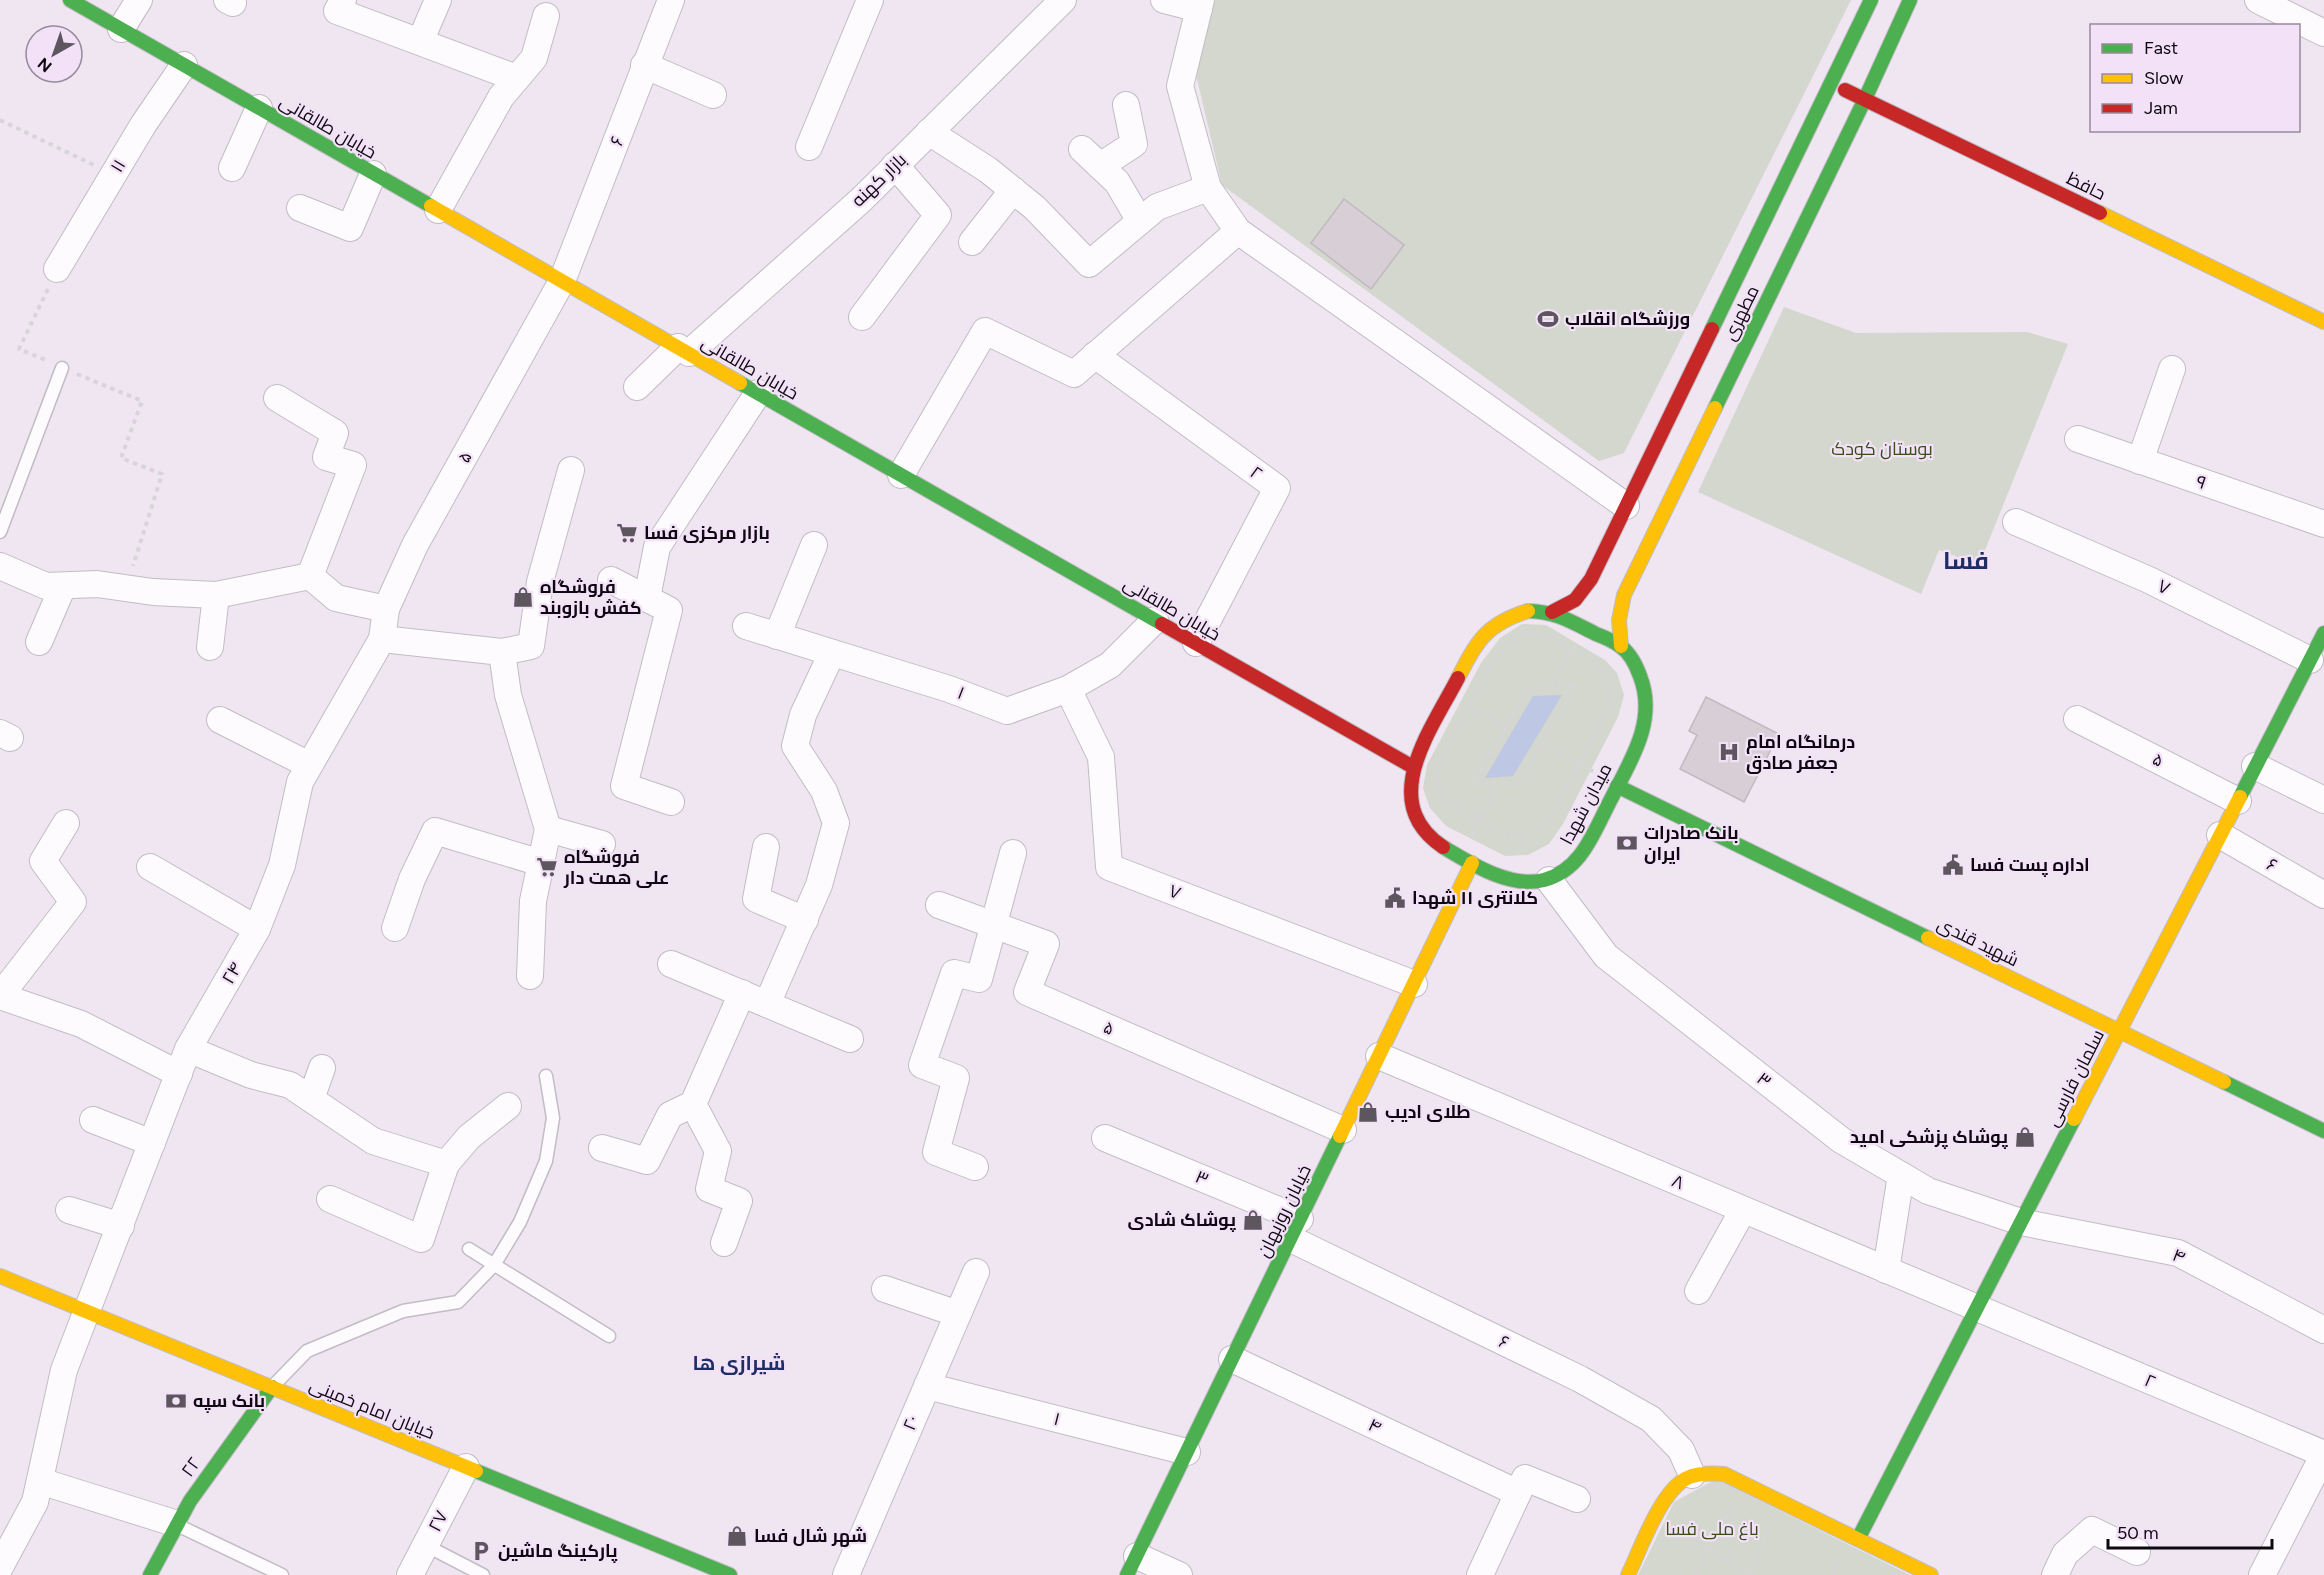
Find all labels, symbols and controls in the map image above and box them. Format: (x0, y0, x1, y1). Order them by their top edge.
north arrow (24, 24, 84, 84)
legend (2090, 24, 2300, 132)
text: Fast (2144, 37, 2178, 59)
text: N (34, 54, 56, 76)
text: Slow (2144, 67, 2183, 89)
street label: خیابان طالقانی (276, 90, 380, 164)
text: Jam (2144, 97, 2178, 119)
street label: ۶ (605, 133, 629, 149)
street label: بازار کهنه (847, 149, 911, 211)
street label: ۱۱ (106, 156, 130, 176)
street label: حافظ (2063, 167, 2109, 205)
street label: مطهری (1718, 282, 1764, 344)
sports icon: ورزشگاه انقلاب (1536, 307, 1560, 331)
place label: ورزشگاه انقلاب (1565, 308, 1690, 330)
street label: خیابان طالقانی (698, 331, 802, 405)
park label: بوستان کودک (1831, 438, 1933, 460)
street label: ۵ (453, 447, 477, 467)
street label: ۲ (1246, 461, 1266, 485)
street label: ۹ (2193, 470, 2209, 494)
supermarket icon: بازار مرکزی فسا (615, 521, 639, 545)
place label: بازار مرکزی فسا (644, 522, 770, 544)
district label: فسا (1943, 546, 1989, 575)
street label: خیابان طالقانی (1120, 572, 1224, 646)
street label: ۷ (2154, 575, 2174, 599)
place label: فروشگاه کفش بازوبند (540, 576, 642, 619)
shop icon: فروشگاه کفش بازوبند (511, 585, 535, 609)
street label: ۱ (954, 682, 968, 704)
place label: درمانگاه امام جعفر صادق (1746, 731, 1855, 774)
hospital icon: درمانگاه امام جعفر صادق (1717, 740, 1741, 764)
street label: ۵ (2149, 748, 2167, 772)
street label: میدان شهدا (1555, 760, 1617, 848)
place label: بانک صادرات ایران (1644, 822, 1739, 865)
bank icon: بانک صادرات ایران (1615, 831, 1639, 855)
place label: فروشگاه علی همت دار (563, 846, 669, 889)
public building icon: اداره پست فسا (1941, 853, 1965, 877)
street label: ۶ (2263, 853, 2281, 877)
place label: اداره پست فسا (1970, 854, 2090, 877)
supermarket icon: فروشگاه علی همت دار (535, 855, 559, 879)
street label: ۷ (1166, 880, 1184, 904)
public building icon: کلانتری ۱۱ شهدا (1383, 886, 1407, 910)
place label: کلانتری ۱۱ شهدا (1412, 887, 1538, 909)
street label: شهید قندی (1934, 913, 2022, 971)
street label: ۲۴ (217, 958, 247, 988)
street label: ۵ (1100, 1016, 1118, 1040)
street label: سلمان فارسی (2041, 1026, 2109, 1130)
street label: ۳ (1752, 1068, 1776, 1092)
shop icon: طلای ادیب (1356, 1100, 1380, 1124)
place label: طلای ادیب (1385, 1101, 1471, 1123)
shop icon: پوشاک پزشکی امید (2013, 1125, 2037, 1149)
place label: پوشاک پزشکی امید (1850, 1126, 2008, 1149)
street label: خیابان روزبهان (1252, 1161, 1316, 1261)
street label: ۳ (1192, 1165, 1212, 1191)
street label: ۸ (1669, 1170, 1687, 1194)
shop icon: پوشاک شادی (1241, 1208, 1265, 1232)
place label: پوشاک شادی (1128, 1209, 1236, 1232)
street label: ۴ (2169, 1244, 2189, 1268)
street label: ۶ (1495, 1330, 1513, 1354)
district label: شیرازی ها (692, 1351, 786, 1375)
street label: ۲ (2141, 1369, 2159, 1393)
street label: خیابان امام خمینی (306, 1374, 438, 1445)
bank icon: بانک سپه (164, 1389, 188, 1413)
place label: بانک سپه (193, 1390, 265, 1413)
street label: ۱ (1052, 1408, 1062, 1430)
street label: ۲۰ (898, 1412, 924, 1434)
street label: ۴ (1365, 1414, 1385, 1439)
street label: ۲۲ (177, 1453, 205, 1481)
street label: ۲۷ (423, 1507, 453, 1535)
scale bar (2108, 1512, 2272, 1550)
park label: باغ ملی فسا (1665, 1518, 1759, 1541)
text: 50 m (2117, 1522, 2159, 1544)
shop icon: شهر شال فسا (725, 1524, 749, 1548)
place label: شهر شال فسا (754, 1525, 867, 1547)
parking icon: پارکینگ ماشین (469, 1539, 493, 1563)
place label: پارکینگ ماشین (498, 1540, 618, 1563)

